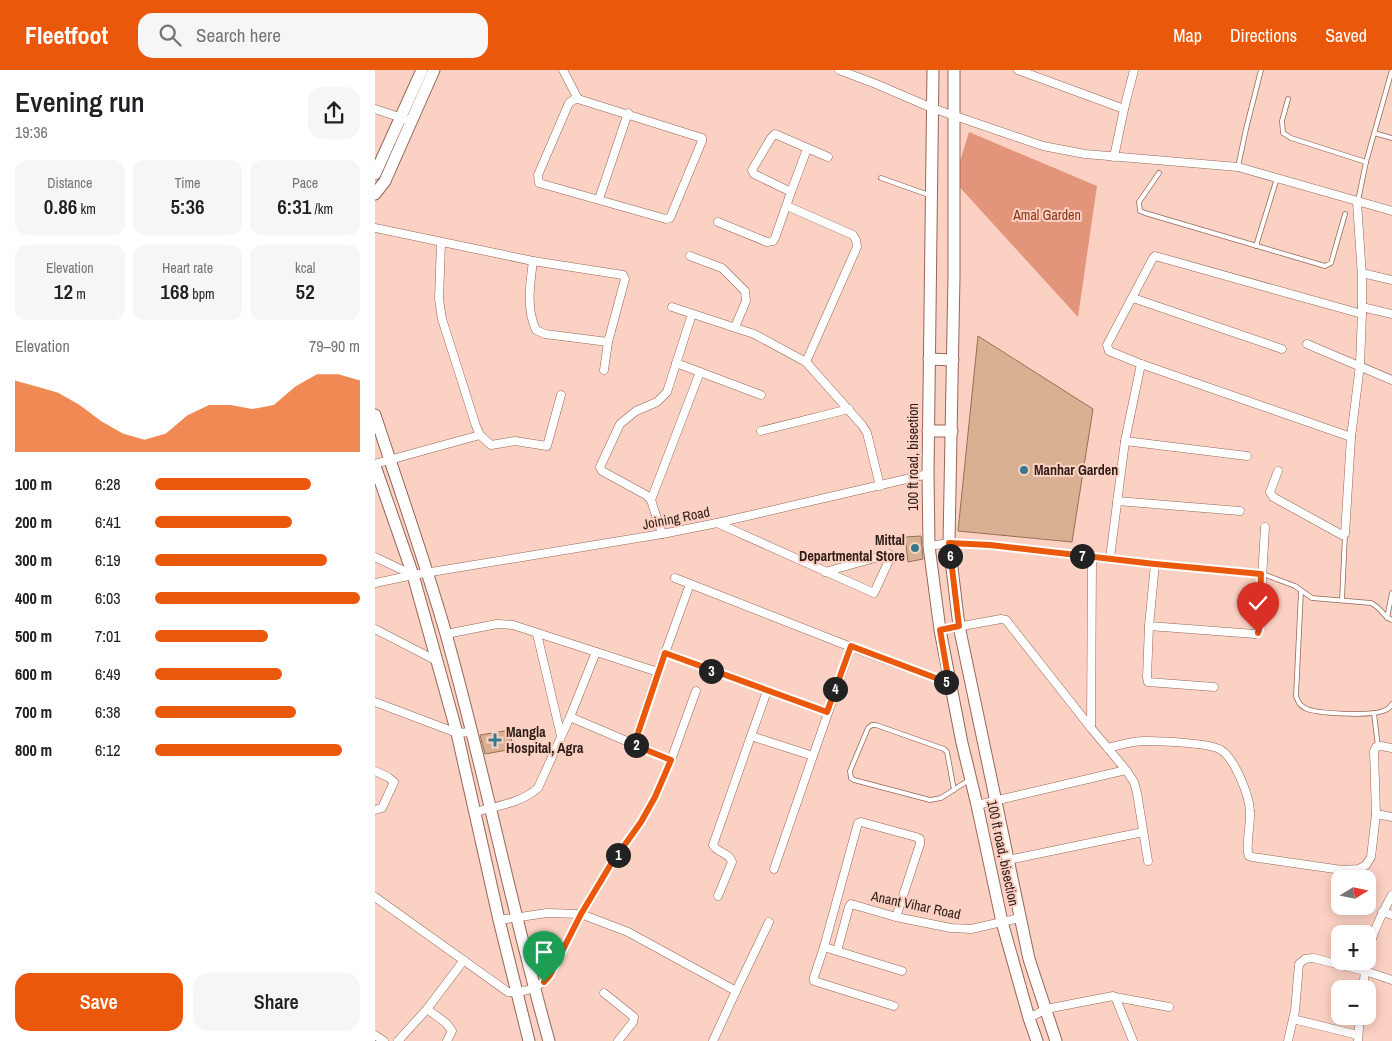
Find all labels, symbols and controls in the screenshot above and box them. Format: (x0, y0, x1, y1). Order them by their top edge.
search box (138, 13, 488, 58)
text: Fleetfoot (25, 19, 108, 51)
icon: search (156, 21, 184, 49)
text: Search here (196, 22, 281, 48)
text: Map (1173, 23, 1202, 48)
text: Directions (1230, 23, 1297, 48)
text: Saved (1325, 23, 1367, 48)
text: Evening run (15, 83, 145, 121)
button: share (308, 87, 360, 139)
text: 19:36 (15, 121, 48, 143)
text: Distance (47, 174, 92, 192)
text: Time (175, 174, 200, 192)
text: Pace (292, 174, 318, 192)
text: 0.86 (44, 192, 77, 221)
text: 5:36 (170, 192, 205, 221)
text: 6:31 (277, 192, 311, 221)
text: km (77, 200, 96, 218)
text: /km (311, 200, 333, 218)
park label: Amal Garden (1012, 206, 1081, 224)
text: Elevation (46, 259, 94, 277)
text: Heart rate (162, 259, 213, 277)
text: kcal (295, 259, 315, 277)
text: 12 (54, 277, 73, 306)
text: 168 (160, 277, 189, 306)
text: 52 (296, 277, 315, 306)
text: m (73, 285, 86, 303)
text: bpm (189, 285, 215, 303)
text: Elevation (15, 335, 70, 357)
text: 79–90 m (309, 335, 360, 357)
street label: 100 ft road, bisection (904, 403, 922, 511)
place label: Manhar Garden (1034, 461, 1118, 479)
marker: Manhar Garden (1018, 464, 1030, 476)
text: 100 m (15, 473, 52, 495)
text: 6:28 (95, 473, 121, 495)
street label: Joining Road (641, 503, 711, 533)
text: 200 m (15, 511, 52, 533)
text: 6:41 (95, 511, 121, 533)
place label: Mittal Departmental Store (799, 531, 905, 565)
marker: Mittal Departmental Store (909, 542, 921, 554)
pin: 6 (937, 544, 963, 568)
pin: 7 (1069, 544, 1095, 568)
text: 6 (947, 547, 954, 565)
text: 7 (1079, 547, 1086, 565)
text: 300 m (15, 549, 52, 571)
text: 6:19 (95, 549, 121, 571)
pin (1237, 582, 1279, 633)
text: 400 m (15, 587, 52, 609)
text: 6:03 (95, 587, 121, 609)
icon: check (1244, 589, 1272, 617)
text: 500 m (15, 625, 52, 647)
text: 7:01 (95, 625, 121, 647)
pin: 3 (699, 658, 723, 684)
text: 3 (708, 662, 715, 680)
text: 600 m (15, 663, 52, 685)
text: 6:49 (95, 663, 121, 685)
pin: 5 (933, 670, 959, 694)
text: 5 (943, 673, 950, 691)
pin: 4 (823, 676, 847, 702)
text: 4 (832, 680, 839, 698)
text: 700 m (15, 701, 52, 723)
text: 6:38 (95, 701, 121, 723)
place label: Mangla Hospital, Agra (506, 723, 584, 757)
pin: 2 (623, 732, 649, 758)
marker: Mangla Hospital, Agra (488, 733, 502, 747)
text: 2 (633, 736, 640, 754)
text: 800 m (15, 739, 52, 761)
text: 6:12 (95, 739, 121, 761)
street label: 100 ft road, bisection (983, 798, 1023, 908)
pin: 1 (605, 842, 631, 868)
text: 1 (615, 846, 622, 864)
north arrow (1331, 870, 1376, 915)
map controls (1331, 870, 1376, 1025)
street label: Anant Vihar Road (869, 887, 962, 923)
button: + (1331, 925, 1376, 970)
pin (523, 931, 565, 982)
icon: arrive (530, 938, 558, 966)
button: Save (15, 973, 183, 1031)
button: Share (193, 973, 360, 1031)
button: − (1331, 980, 1376, 1025)

